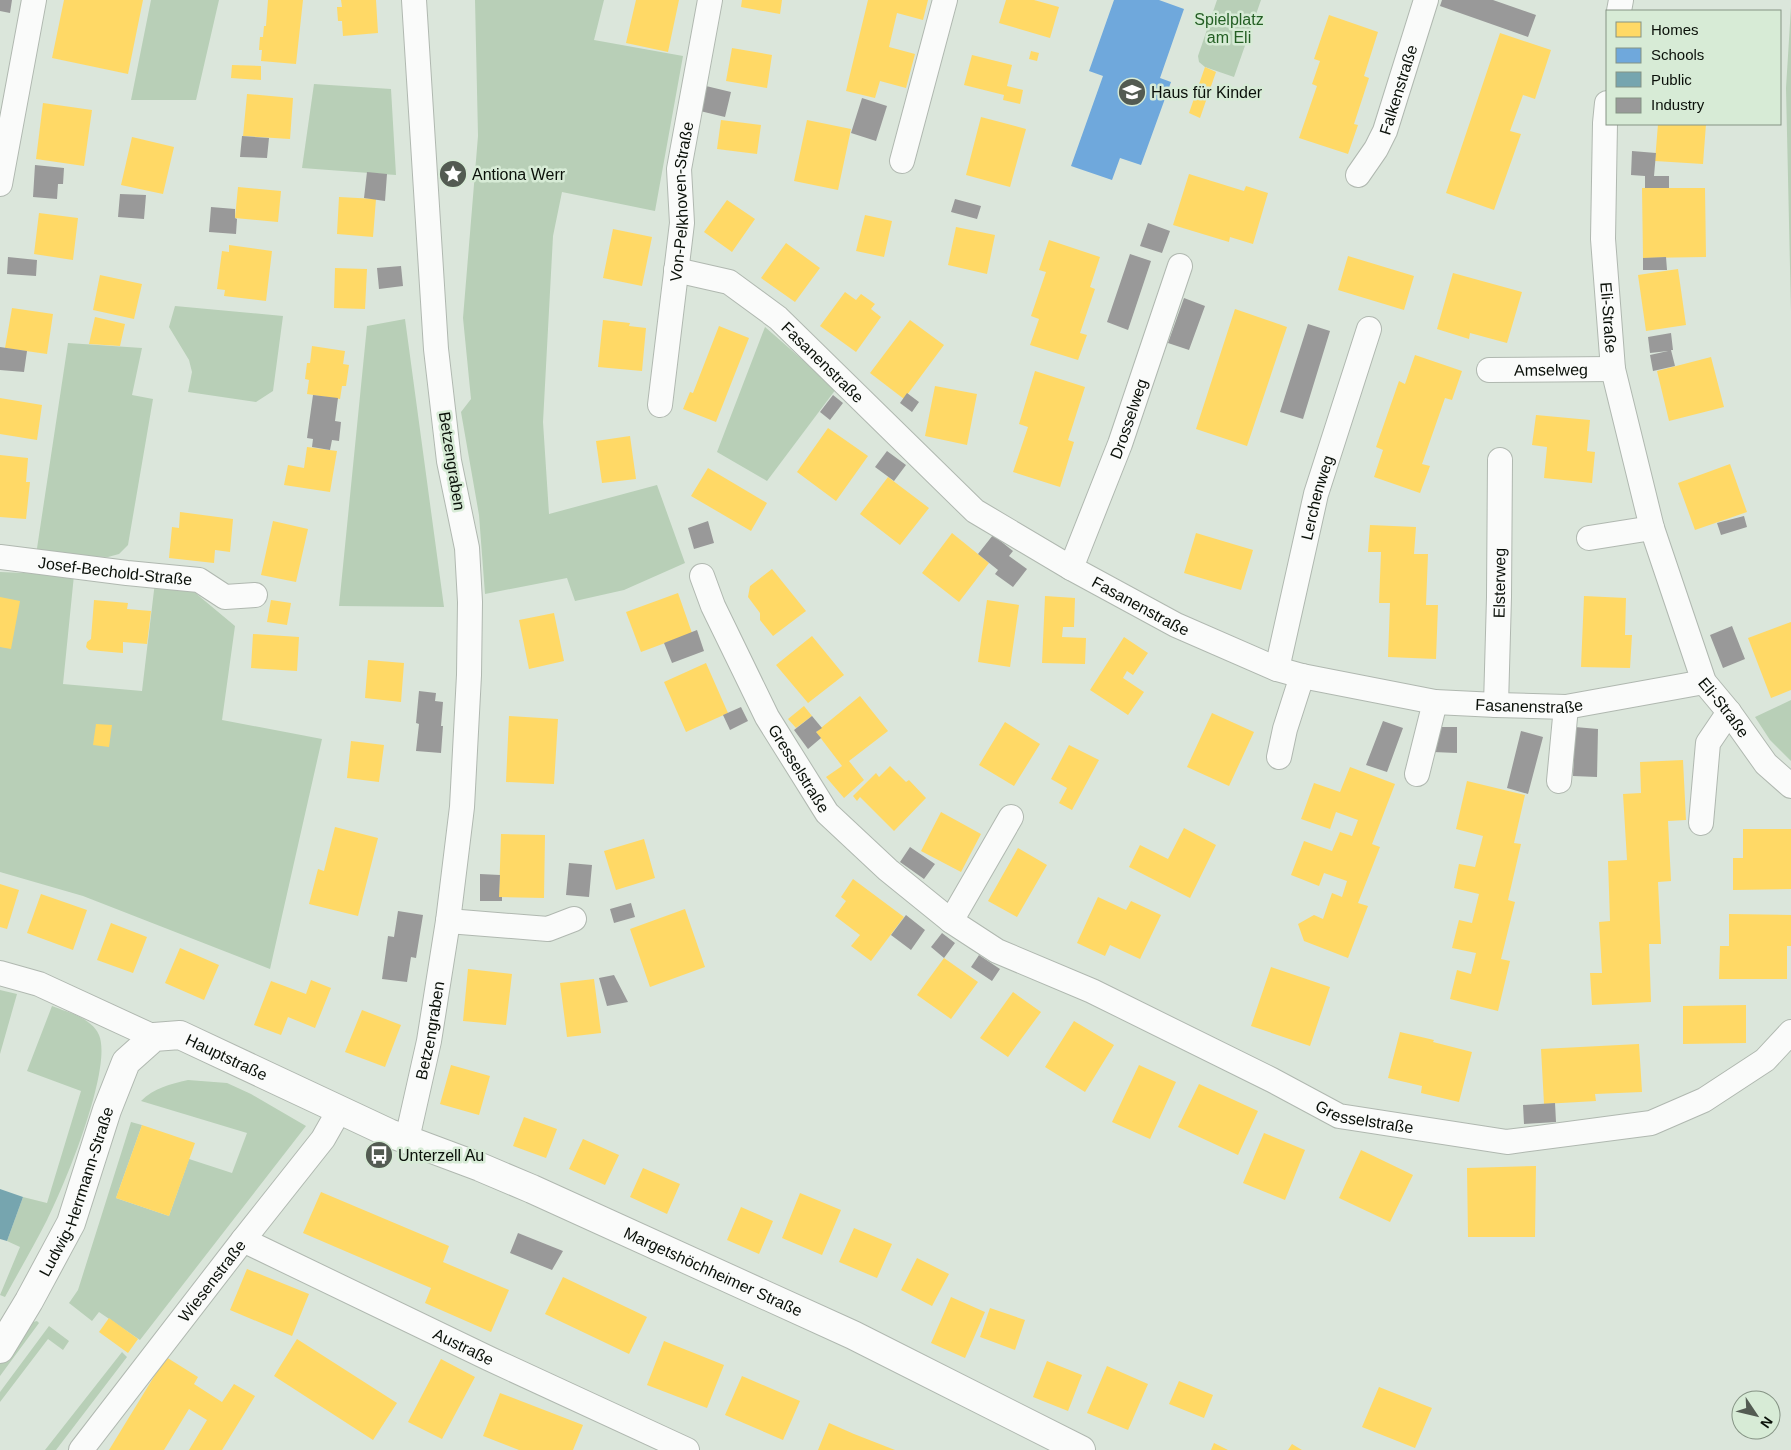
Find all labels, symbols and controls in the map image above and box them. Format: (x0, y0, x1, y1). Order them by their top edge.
legend (1606, 10, 1781, 125)
park label: Spielplatz am Eli (1194, 11, 1264, 46)
text: Homes (1651, 21, 1699, 38)
street label: Falkenstraße (1376, 43, 1420, 137)
text: Schools (1651, 46, 1704, 63)
text: Public (1651, 71, 1692, 88)
school or university icon: Haus für Kinder (1117, 77, 1147, 107)
place label: Haus für Kinder (1151, 84, 1263, 101)
text: Industry (1651, 96, 1705, 113)
street label: Von-Pelkhoven-Straße (666, 120, 696, 282)
place icon: Antiona Werr (438, 159, 468, 189)
place label: Antiona Werr (472, 166, 566, 183)
street label: Eli-Straße (1598, 282, 1620, 354)
street label: Fasanenstraße (778, 318, 867, 406)
street label: Amselweg (1514, 361, 1588, 378)
street label: Drosselweg (1107, 376, 1150, 461)
street label: Betzengraben (436, 410, 468, 512)
street label: Lerchenweg (1297, 453, 1336, 542)
street label: Elsterweg (1490, 548, 1508, 618)
street label: Josef-Bechold-Straße (37, 553, 193, 588)
street label: Fasanenstraße (1089, 573, 1192, 638)
street label: Eli-Straße (1695, 674, 1753, 740)
street label: Fasanenstraße (1475, 695, 1584, 716)
street label: Gresselstraße (765, 721, 833, 816)
street label: Betzengraben (412, 980, 447, 1081)
street label: Hauptstraße (183, 1030, 270, 1083)
street label: Gresselstraße (1313, 1097, 1415, 1136)
street label: Ludwig-Herrmann-Straße (36, 1104, 116, 1279)
bus stop icon: Unterzell Au (364, 1140, 394, 1170)
place label: Unterzell Au (398, 1147, 484, 1164)
street label: Margetshöchheimer Straße (621, 1224, 805, 1319)
street label: Wiesenstraße (175, 1236, 249, 1325)
street label: Austraße (431, 1325, 497, 1368)
north arrow (1731, 1390, 1781, 1440)
text: N (1757, 1414, 1776, 1431)

